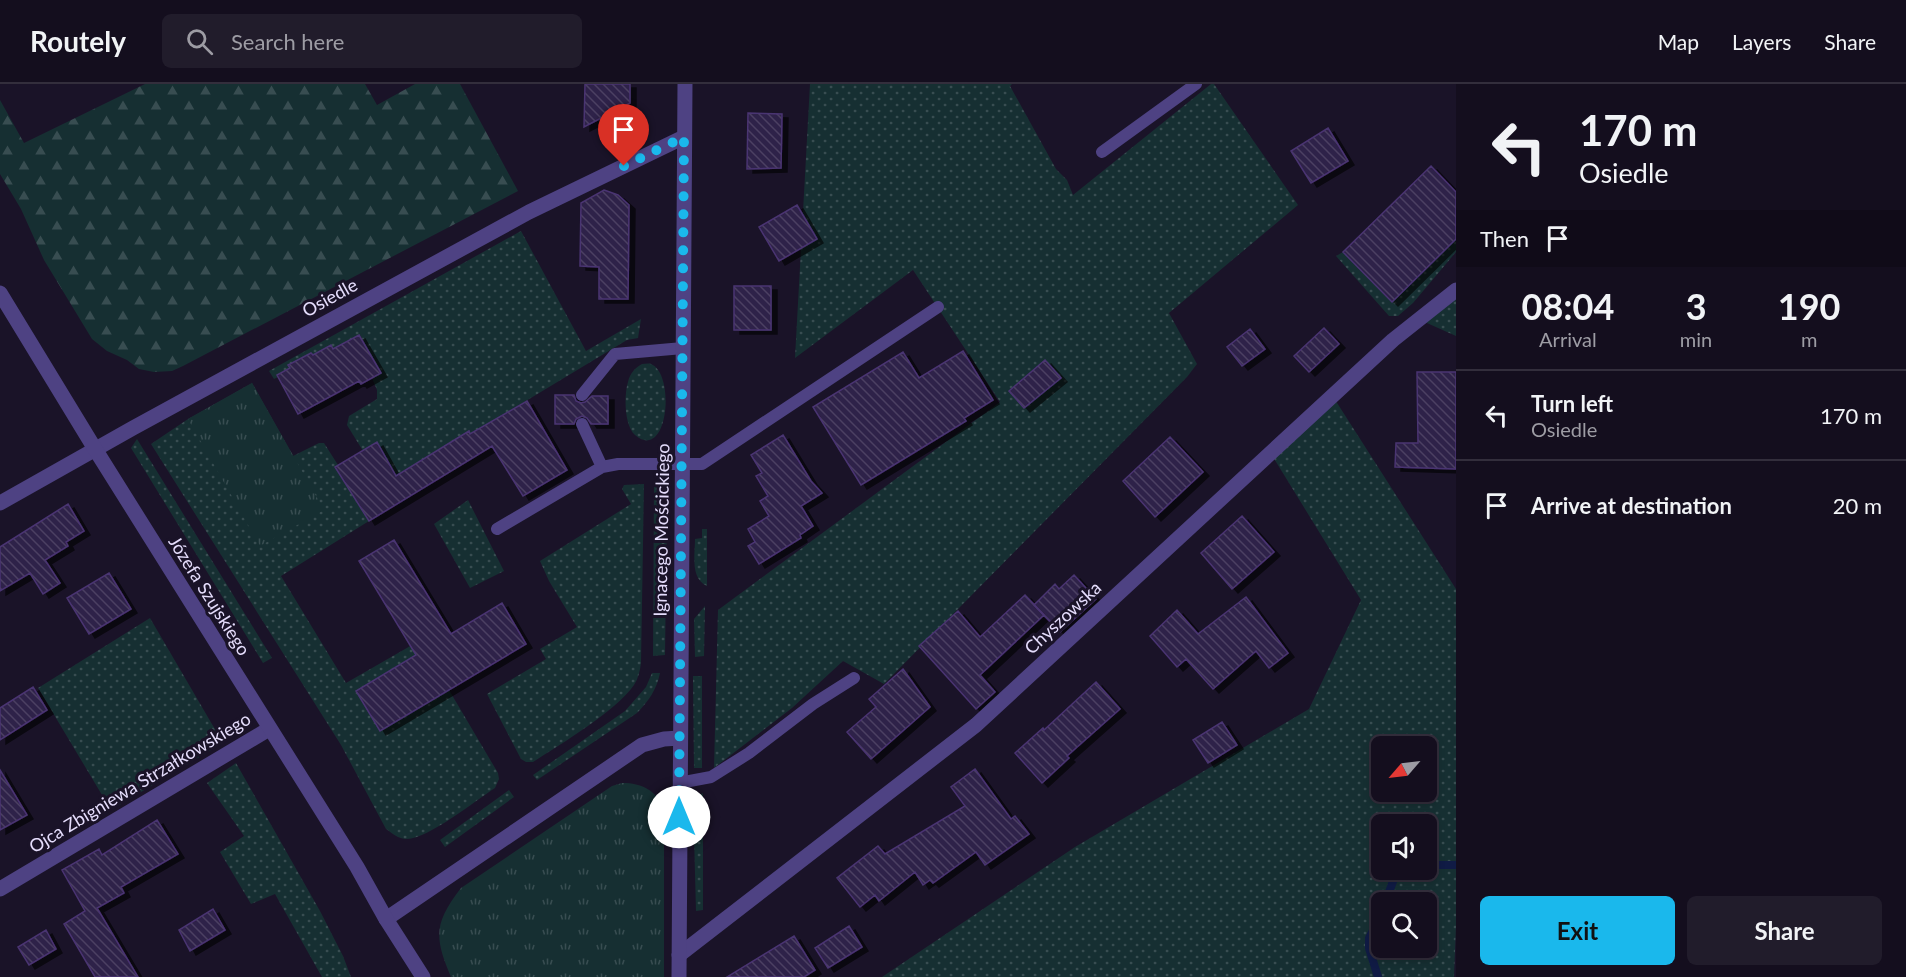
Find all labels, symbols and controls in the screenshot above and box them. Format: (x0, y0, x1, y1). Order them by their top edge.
search box (162, 14, 582, 68)
text: Routely (30, 24, 126, 58)
icon: search (183, 25, 216, 58)
text: Search here (231, 28, 344, 55)
text: Map (1658, 29, 1699, 54)
text: Layers (1732, 29, 1791, 54)
text: Share (1824, 29, 1876, 54)
pin (598, 104, 649, 166)
text: 170 m (1579, 105, 1697, 155)
icon: left (1480, 108, 1558, 186)
icon: arrive (607, 113, 640, 146)
text: Osiedle (1579, 156, 1669, 189)
icon: arrive (1541, 222, 1574, 255)
text: Then (1480, 225, 1529, 252)
street label: Osiedle (298, 273, 361, 321)
text: 08:04 (1522, 284, 1614, 328)
text: 3 (1686, 284, 1707, 328)
text: 190 (1778, 284, 1840, 328)
text: Arrival (1539, 327, 1597, 351)
text: min (1680, 327, 1712, 351)
text: m (1801, 327, 1817, 351)
text: Turn left (1531, 390, 1613, 417)
icon: left (1480, 399, 1513, 432)
text: 170 m (1820, 402, 1882, 429)
text: Osiedle (1531, 417, 1597, 441)
street label: Ignacego Mościckiego (648, 443, 674, 617)
icon: arrive (1480, 489, 1513, 522)
text: Arrive at destination (1531, 492, 1732, 519)
text: 20 m (1833, 492, 1882, 519)
street label: Józefa Szujskiego (164, 532, 255, 659)
street label: Chyszowska (1019, 576, 1105, 658)
street label: Ojca Zbigniewa Strzałkowskiego (25, 707, 254, 857)
north arrow (1371, 736, 1437, 802)
map controls (1371, 736, 1437, 958)
position arrow (647, 785, 711, 849)
button: sound (1371, 814, 1437, 880)
button: search (1371, 892, 1437, 958)
button: Exit (1480, 896, 1675, 965)
button: Share (1687, 896, 1882, 965)

